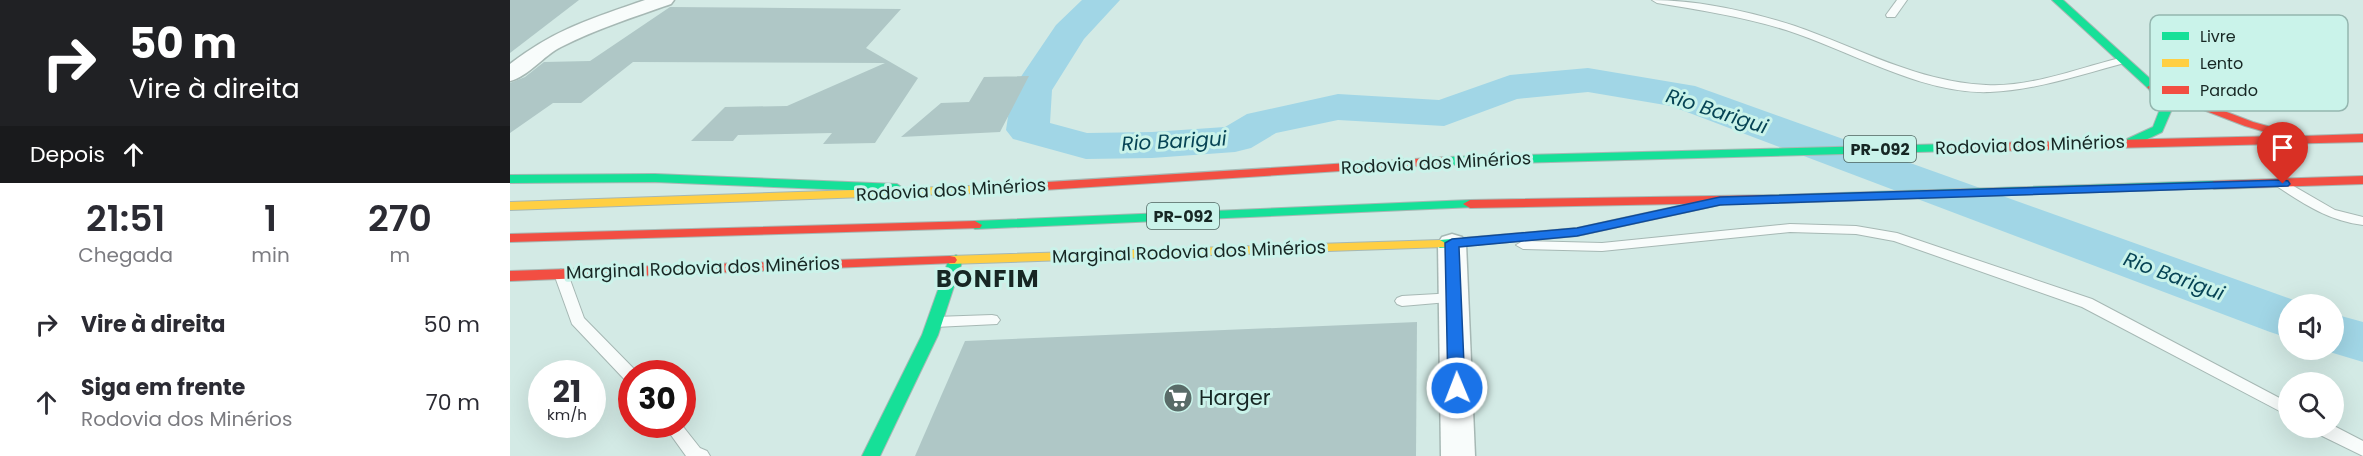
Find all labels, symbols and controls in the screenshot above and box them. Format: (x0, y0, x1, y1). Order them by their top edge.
text: 50 m (129, 14, 237, 73)
legend (2150, 15, 2348, 111)
icon: right (30, 24, 108, 102)
text: Livre (2200, 25, 2236, 48)
text: Lento (2200, 52, 2243, 75)
text: Vire à direita (129, 70, 300, 107)
text: Parado (2200, 79, 2258, 102)
water label: Rio Barigui (1663, 81, 1772, 141)
pin (2257, 122, 2308, 184)
water label: Rio Barigui (1121, 124, 1228, 158)
street label: Rodovia dos Minérios (1934, 129, 2125, 160)
icon: arrive (2266, 131, 2299, 164)
road number: PR-092 (1844, 136, 1916, 162)
icon: ahead (117, 138, 150, 171)
text: Depois (30, 139, 105, 170)
street label: Rodovia dos Minérios (1340, 145, 1532, 180)
street label: Rodovia dos Minérios (855, 172, 1047, 207)
text: 21:51 (86, 193, 165, 244)
text: 1 (264, 193, 277, 244)
text: 270 (368, 193, 432, 244)
road number: PR-092 (1147, 203, 1219, 229)
street label: Marginal Rodovia dos Minérios (1052, 234, 1326, 269)
text: Chegada (78, 241, 173, 269)
text: min (251, 241, 290, 269)
text: m (390, 241, 410, 269)
water label: Rio Barigui (2120, 245, 2229, 308)
street label: Marginal Rodovia dos Minérios (566, 250, 840, 285)
district label: BONFIM (936, 262, 1040, 295)
map controls (2278, 294, 2344, 438)
button: sound (2278, 294, 2344, 360)
icon: right (30, 308, 63, 341)
text: Vire à direita (81, 309, 226, 340)
text: 50 m (424, 309, 480, 340)
position arrow (1425, 356, 1489, 420)
speed limit sign: 30 (618, 360, 696, 438)
text: 21 (553, 370, 581, 413)
text: Siga em frente (81, 372, 245, 403)
button: search (2278, 372, 2344, 438)
supermarket icon: Harger (1162, 382, 1194, 414)
place label: Harger (1199, 383, 1271, 412)
icon: ahead (30, 386, 63, 419)
text: 70 m (426, 387, 480, 418)
text: km/h (547, 404, 587, 425)
text: Rodovia dos Minérios (81, 405, 292, 433)

